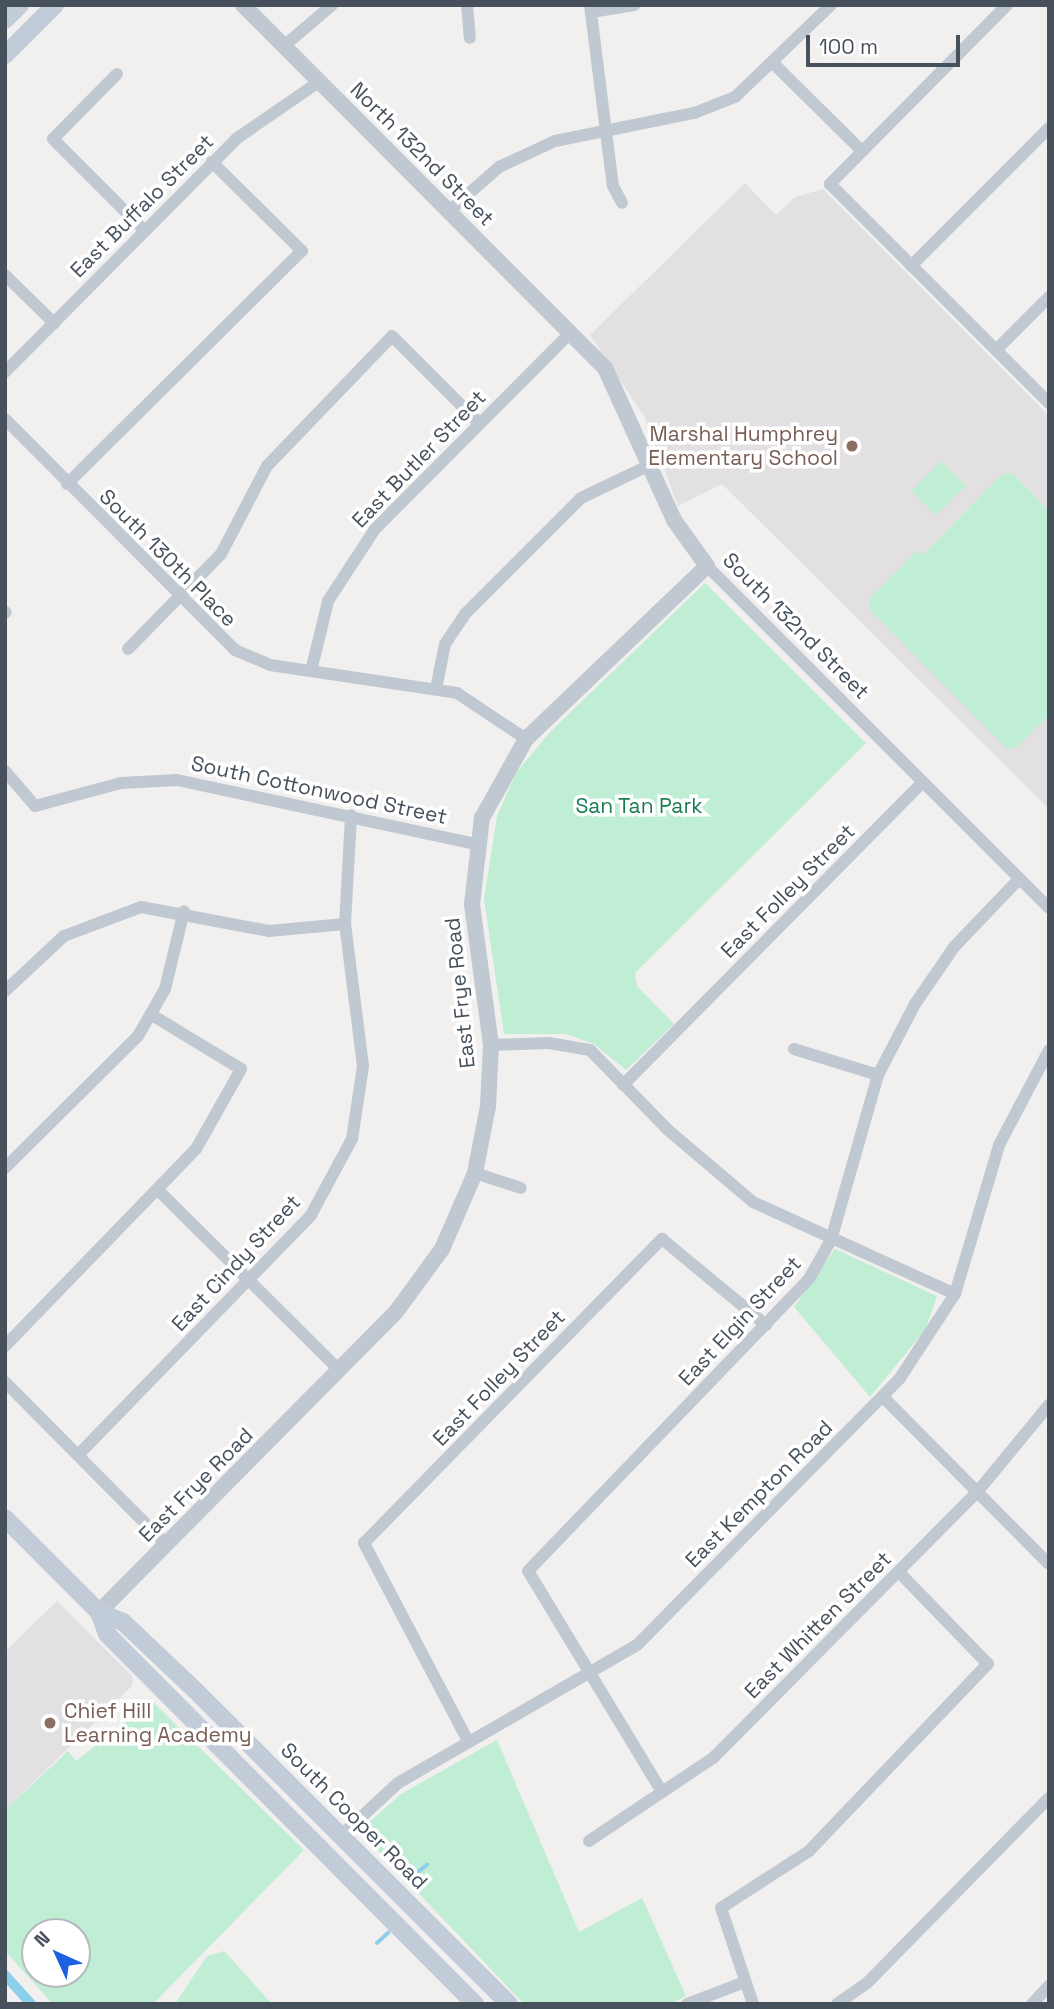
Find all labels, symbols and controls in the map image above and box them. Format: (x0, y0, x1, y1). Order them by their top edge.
scale bar (809, 21, 963, 65)
text: 100 m (819, 33, 878, 60)
street label: North 132nd Street (345, 77, 499, 231)
street label: East Buffalo Street (65, 129, 219, 283)
street label: East Butler Street (347, 385, 491, 533)
place label: Marshal Humphrey Elementary School (648, 421, 838, 471)
marker: Marshal Humphrey Elementary School (844, 438, 860, 454)
street label: South 130th Place (94, 484, 242, 632)
street label: South 132nd Street (718, 548, 874, 704)
street label: South Cottonwood Street (189, 751, 449, 829)
park label: San Tan Park (575, 793, 703, 819)
street label: East Folley Street (716, 819, 860, 963)
street label: East Frye Road (440, 917, 480, 1069)
street label: East Cindy Street (166, 1190, 306, 1336)
street label: East Elgin Street (674, 1251, 806, 1391)
street label: East Folley Street (428, 1305, 570, 1451)
street label: East Kempton Road (680, 1415, 838, 1573)
street label: East Frye Road (134, 1423, 258, 1547)
street label: East Whitten Street (739, 1546, 897, 1704)
place label: Chief Hill Learning Academy (64, 1698, 252, 1748)
marker: Chief Hill Learning Academy (42, 1715, 58, 1731)
street label: South Cooper Road (275, 1737, 433, 1895)
north arrow (21, 1918, 91, 1988)
text: N (29, 1926, 56, 1953)

